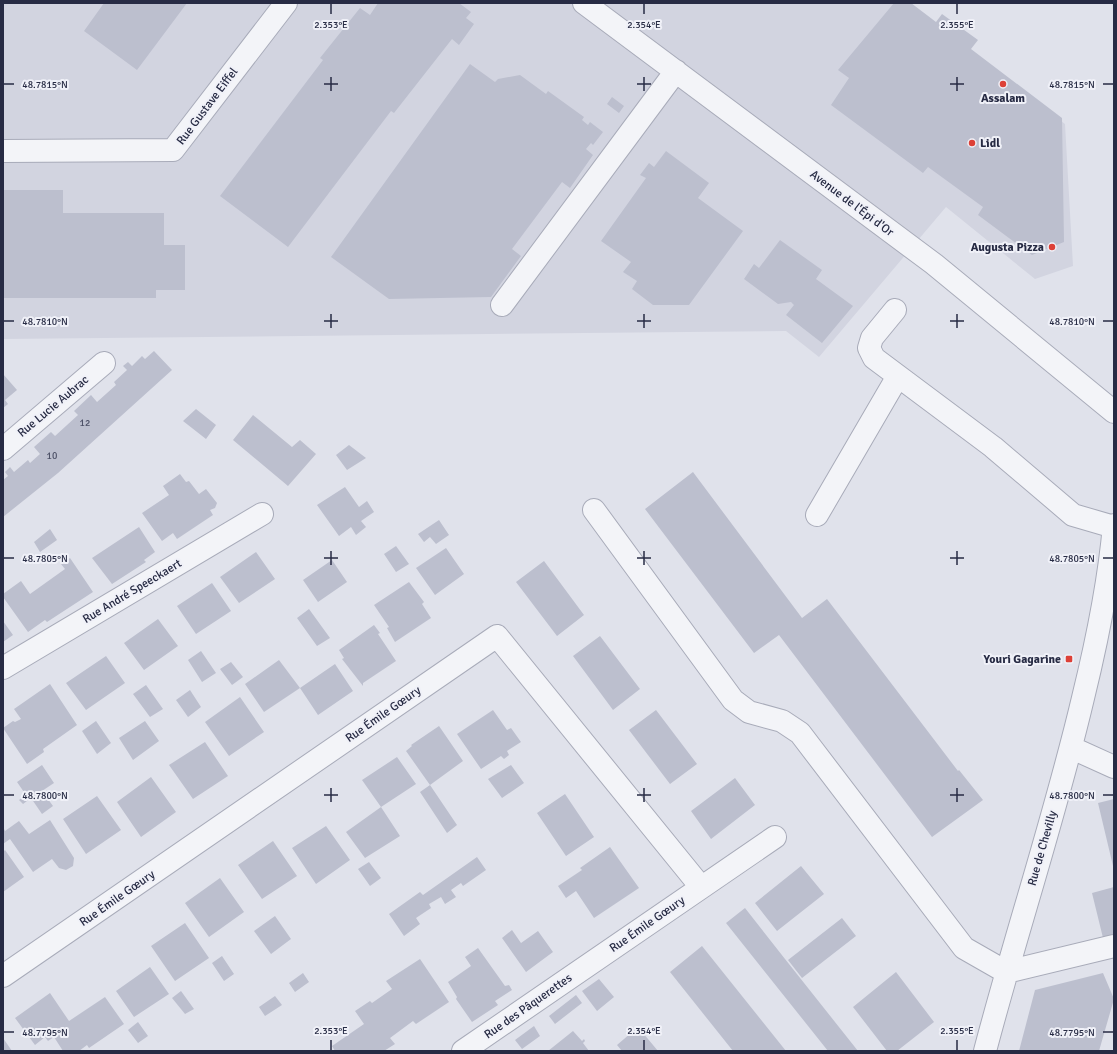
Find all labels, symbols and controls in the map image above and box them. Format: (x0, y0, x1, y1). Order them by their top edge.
text: 2.353°E (314, 19, 348, 31)
text: 2.354°E (627, 19, 661, 31)
text: 2.355°E (940, 19, 974, 31)
street label: Rue Gustave Eiffel (173, 64, 242, 148)
text: 48.7815°N (22, 79, 68, 91)
marker: Assalam (998, 79, 1008, 89)
text: 48.7815°N (1049, 79, 1095, 91)
place label: Assalam (981, 91, 1025, 106)
place label: Lidl (980, 136, 1000, 151)
marker: Lidl (967, 138, 977, 148)
street label: Avenue de l'Épi d'Or (807, 167, 897, 240)
place label: Augusta Pizza (971, 240, 1044, 255)
marker: Augusta Pizza (1047, 242, 1057, 252)
text: 48.7810°N (22, 316, 68, 328)
text: 48.7810°N (1049, 316, 1095, 328)
street label: Rue Lucie Aubrac (15, 372, 92, 441)
house number: 12 (80, 417, 90, 429)
house number: 10 (47, 450, 57, 462)
text: 48.7805°N (22, 553, 68, 565)
text: 48.7805°N (1049, 553, 1095, 565)
street label: Rue André Speeckaert (80, 556, 184, 627)
place label: Youri Gagarine (983, 652, 1061, 667)
marker: Youri Gagarine (1064, 654, 1074, 664)
street label: Rue Émile Gœury (343, 683, 424, 746)
text: 48.7800°N (22, 790, 68, 802)
text: 48.7800°N (1049, 790, 1095, 802)
street label: Rue de Chevilly (1025, 808, 1061, 888)
street label: Rue Émile Gœury (77, 867, 158, 930)
street label: Rue Émile Gœury (607, 893, 688, 956)
street label: Rue des Pâquerettes (482, 971, 575, 1042)
text: 2.353°E (314, 1025, 348, 1037)
text: 2.354°E (627, 1025, 661, 1037)
text: 2.355°E (940, 1025, 974, 1037)
text: 48.7795°N (22, 1027, 68, 1039)
text: 48.7795°N (1049, 1027, 1095, 1039)

